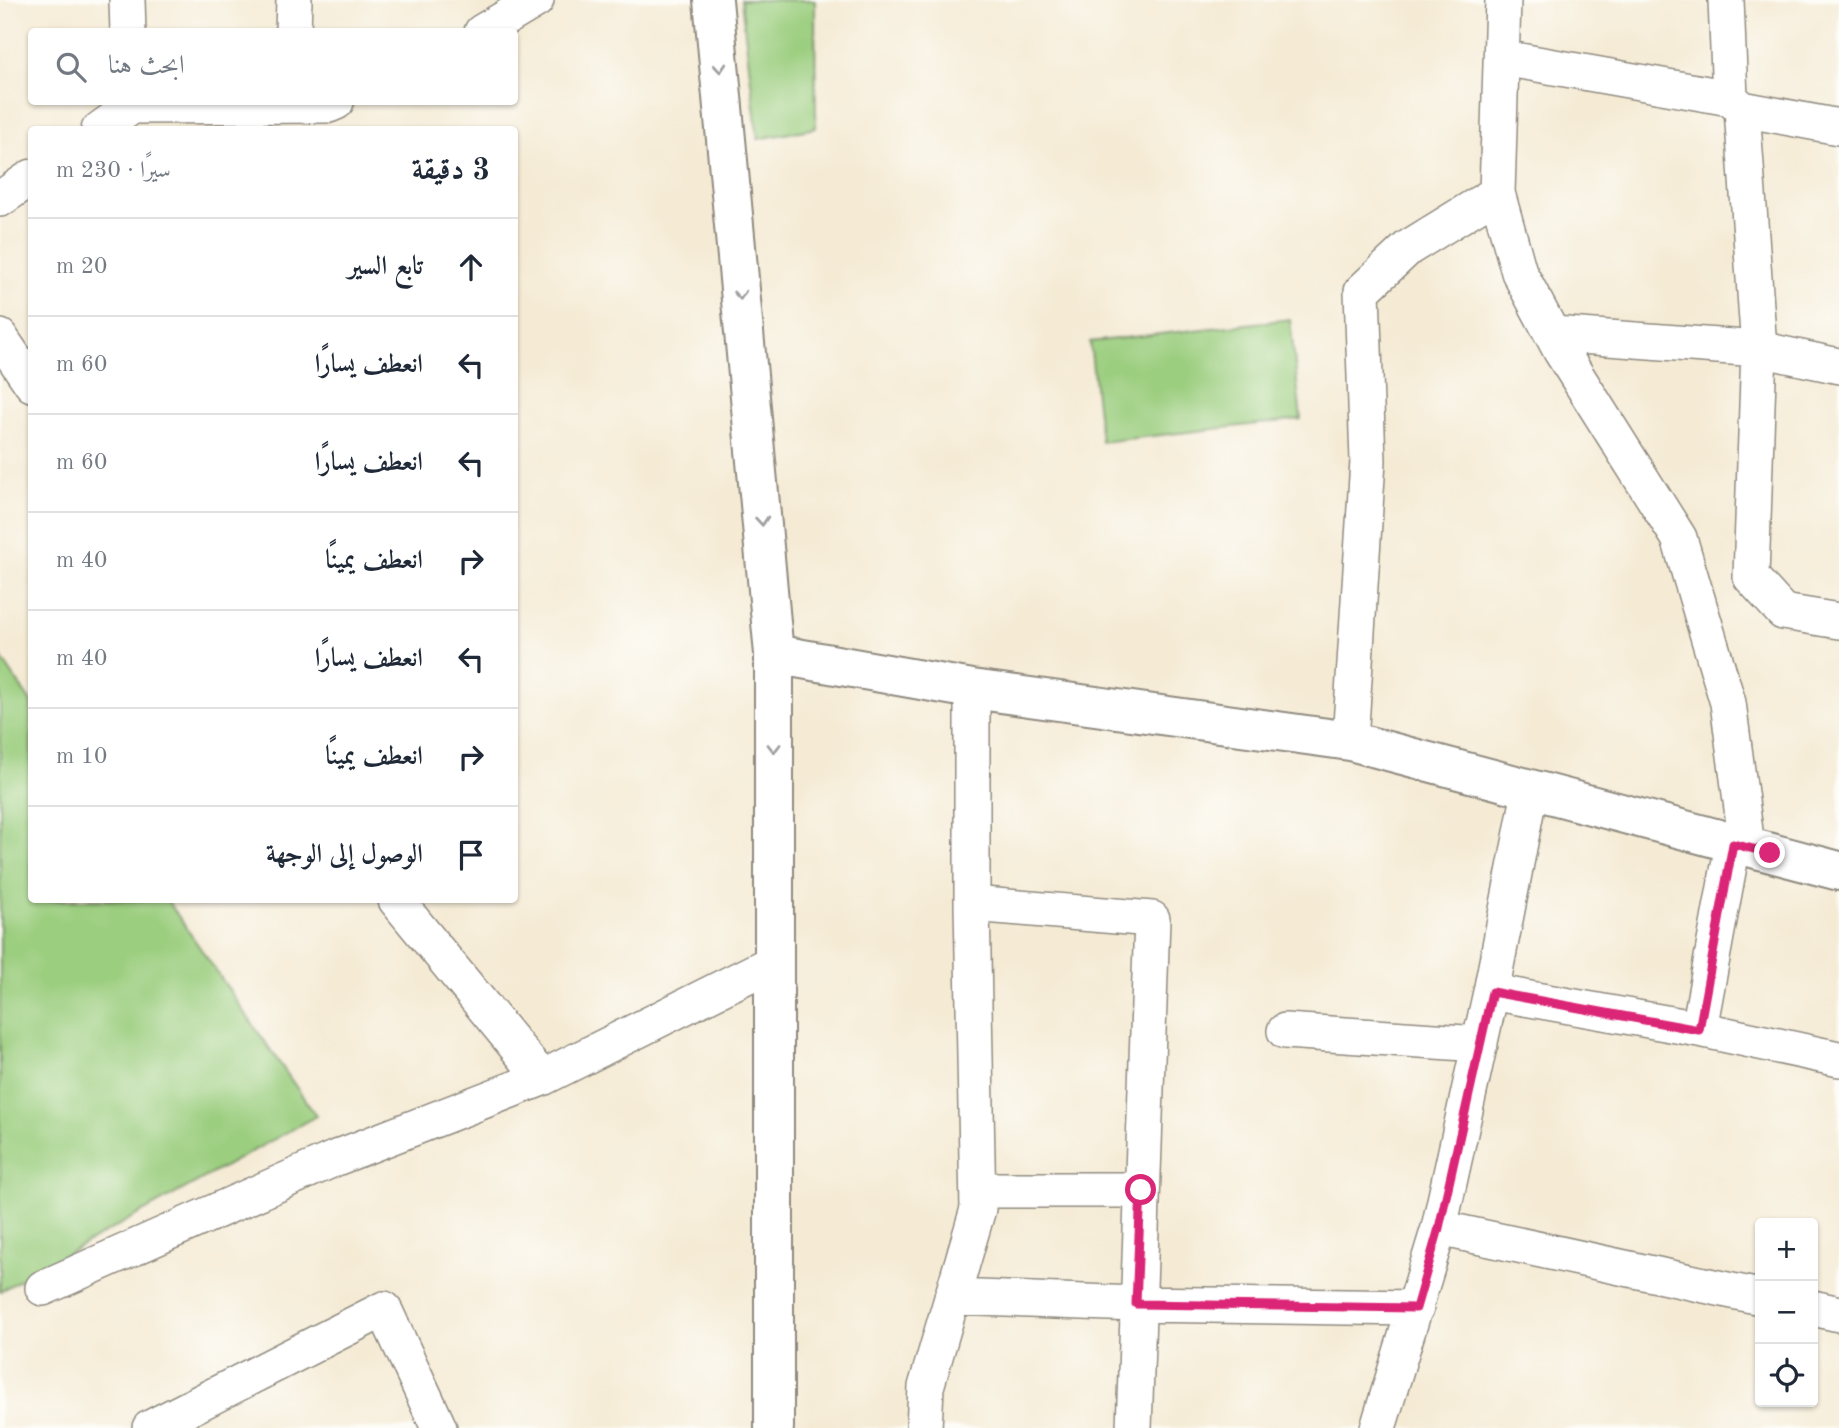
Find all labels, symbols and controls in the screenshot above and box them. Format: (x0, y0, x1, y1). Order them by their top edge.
search box (28, 28, 518, 105)
icon: search (52, 48, 90, 86)
text: ابحث هنا (108, 53, 185, 79)
one-way arrow (712, 62, 727, 74)
text: 3 دقيقة (412, 156, 490, 186)
text: سيرًا · 230 m (56, 159, 171, 182)
icon: ahead (452, 248, 490, 286)
text: تابع السير (348, 254, 423, 280)
text: 20 m (56, 255, 107, 278)
one-way arrow (733, 289, 748, 300)
icon: left (452, 346, 490, 384)
text: انعطف يسارًا (315, 352, 423, 378)
text: 60 m (56, 353, 107, 376)
icon: left (452, 444, 490, 482)
text: انعطف يسارًا (315, 450, 423, 476)
text: 60 m (56, 451, 107, 474)
one-way arrow (754, 516, 769, 527)
icon: right (452, 542, 490, 580)
text: انعطف يمينًا (325, 548, 423, 574)
text: 40 m (56, 549, 107, 572)
icon: left (452, 640, 490, 678)
text: انعطف يسارًا (315, 646, 423, 672)
text: 40 m (56, 647, 107, 670)
icon: right (452, 738, 490, 776)
one-way arrow (766, 743, 782, 754)
text: انعطف يمينًا (325, 744, 423, 770)
text: 10 m (56, 745, 107, 768)
icon: arrive (452, 836, 490, 874)
route end (1754, 837, 1785, 868)
text: الوصول إلى الوجهة (266, 842, 423, 868)
route start (1125, 1174, 1156, 1205)
map controls (1755, 1218, 1818, 1407)
button: + (1755, 1218, 1818, 1281)
button: − (1755, 1281, 1818, 1344)
button: locate (1755, 1344, 1818, 1407)

